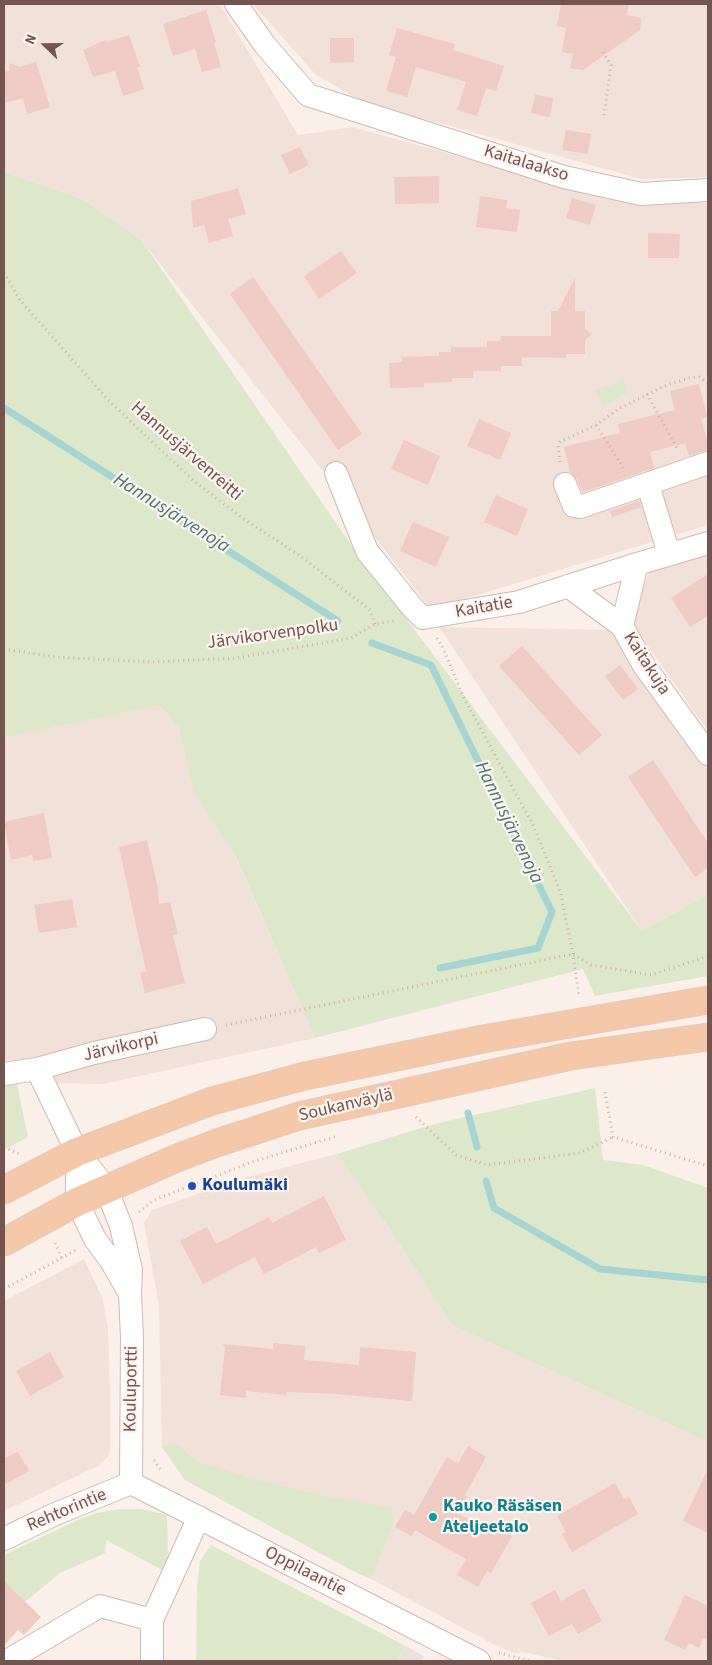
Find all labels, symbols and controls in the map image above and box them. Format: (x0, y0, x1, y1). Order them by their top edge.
north arrow (20, 20, 70, 70)
text: N (20, 31, 42, 47)
street label: Kaitalaakso (481, 141, 571, 187)
street label: Hannusjärvenreitti (126, 398, 246, 506)
water label: Hannusjärvenoja (109, 469, 233, 559)
street label: Kaitatie (454, 592, 514, 624)
street label: Järvikorvenpolku (206, 615, 340, 655)
street label: Kaitakuja (618, 628, 674, 700)
water label: Hannusjärvenoja (469, 758, 547, 888)
street label: Järvikorpi (81, 1029, 161, 1067)
street label: Soukanväylä (297, 1085, 395, 1127)
place label: Koulumäki (202, 1175, 288, 1197)
marker: Koulumäki (186, 1180, 198, 1192)
street label: Kouluportti (120, 1346, 144, 1432)
street label: Rehtorintie (24, 1485, 110, 1537)
place label: Kauko Räsäsen Ateljeetalo (443, 1496, 562, 1538)
marker: Kauko Räsäsen Ateljeetalo (427, 1511, 439, 1523)
street label: Oppilaantie (261, 1542, 349, 1602)

